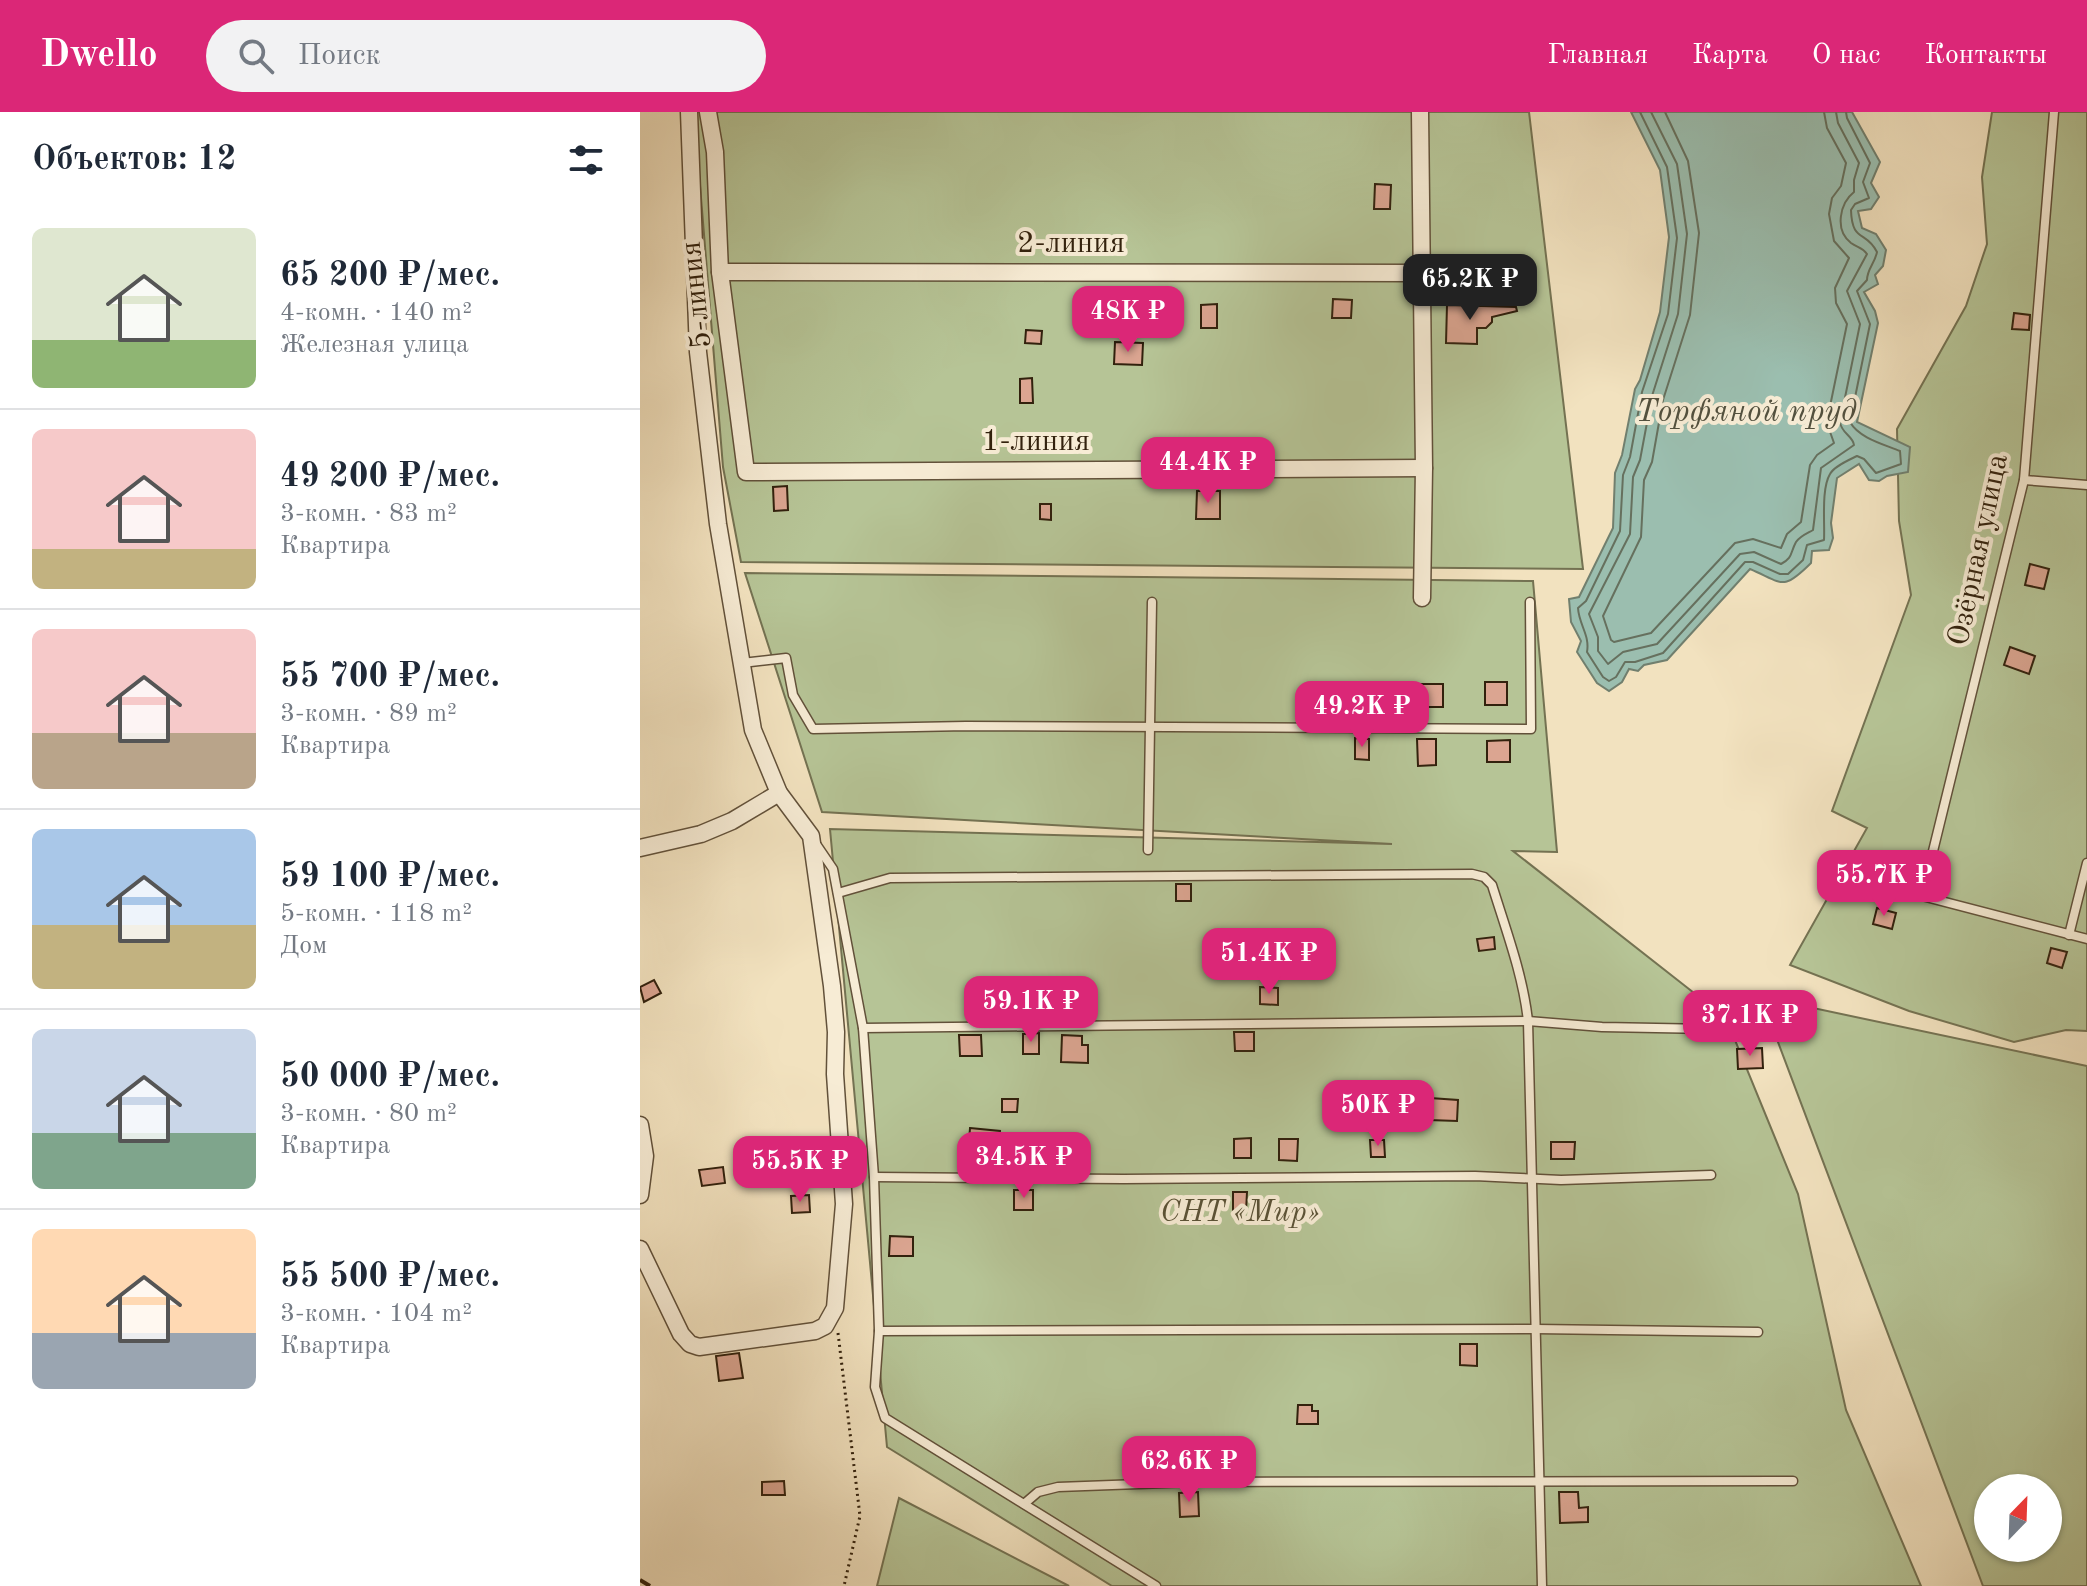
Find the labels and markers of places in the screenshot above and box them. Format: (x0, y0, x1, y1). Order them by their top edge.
pin: 65.2K ₽ (1396, 254, 1544, 322)
pin: 48K ₽ (1072, 286, 1184, 354)
pin: 44.4K ₽ (1134, 437, 1282, 505)
pin: 49.2K ₽ (1288, 681, 1436, 749)
pin: 55.7K ₽ (1810, 850, 1958, 918)
pin: 51.4K ₽ (1195, 928, 1343, 996)
pin: 59.1K ₽ (957, 976, 1105, 1044)
pin: 37.1K ₽ (1676, 990, 1824, 1058)
pin: 50K ₽ (1322, 1080, 1434, 1148)
pin: 34.5K ₽ (950, 1132, 1098, 1200)
pin: 55.5K ₽ (726, 1136, 874, 1204)
pin: 62.6K ₽ (1115, 1436, 1263, 1504)

